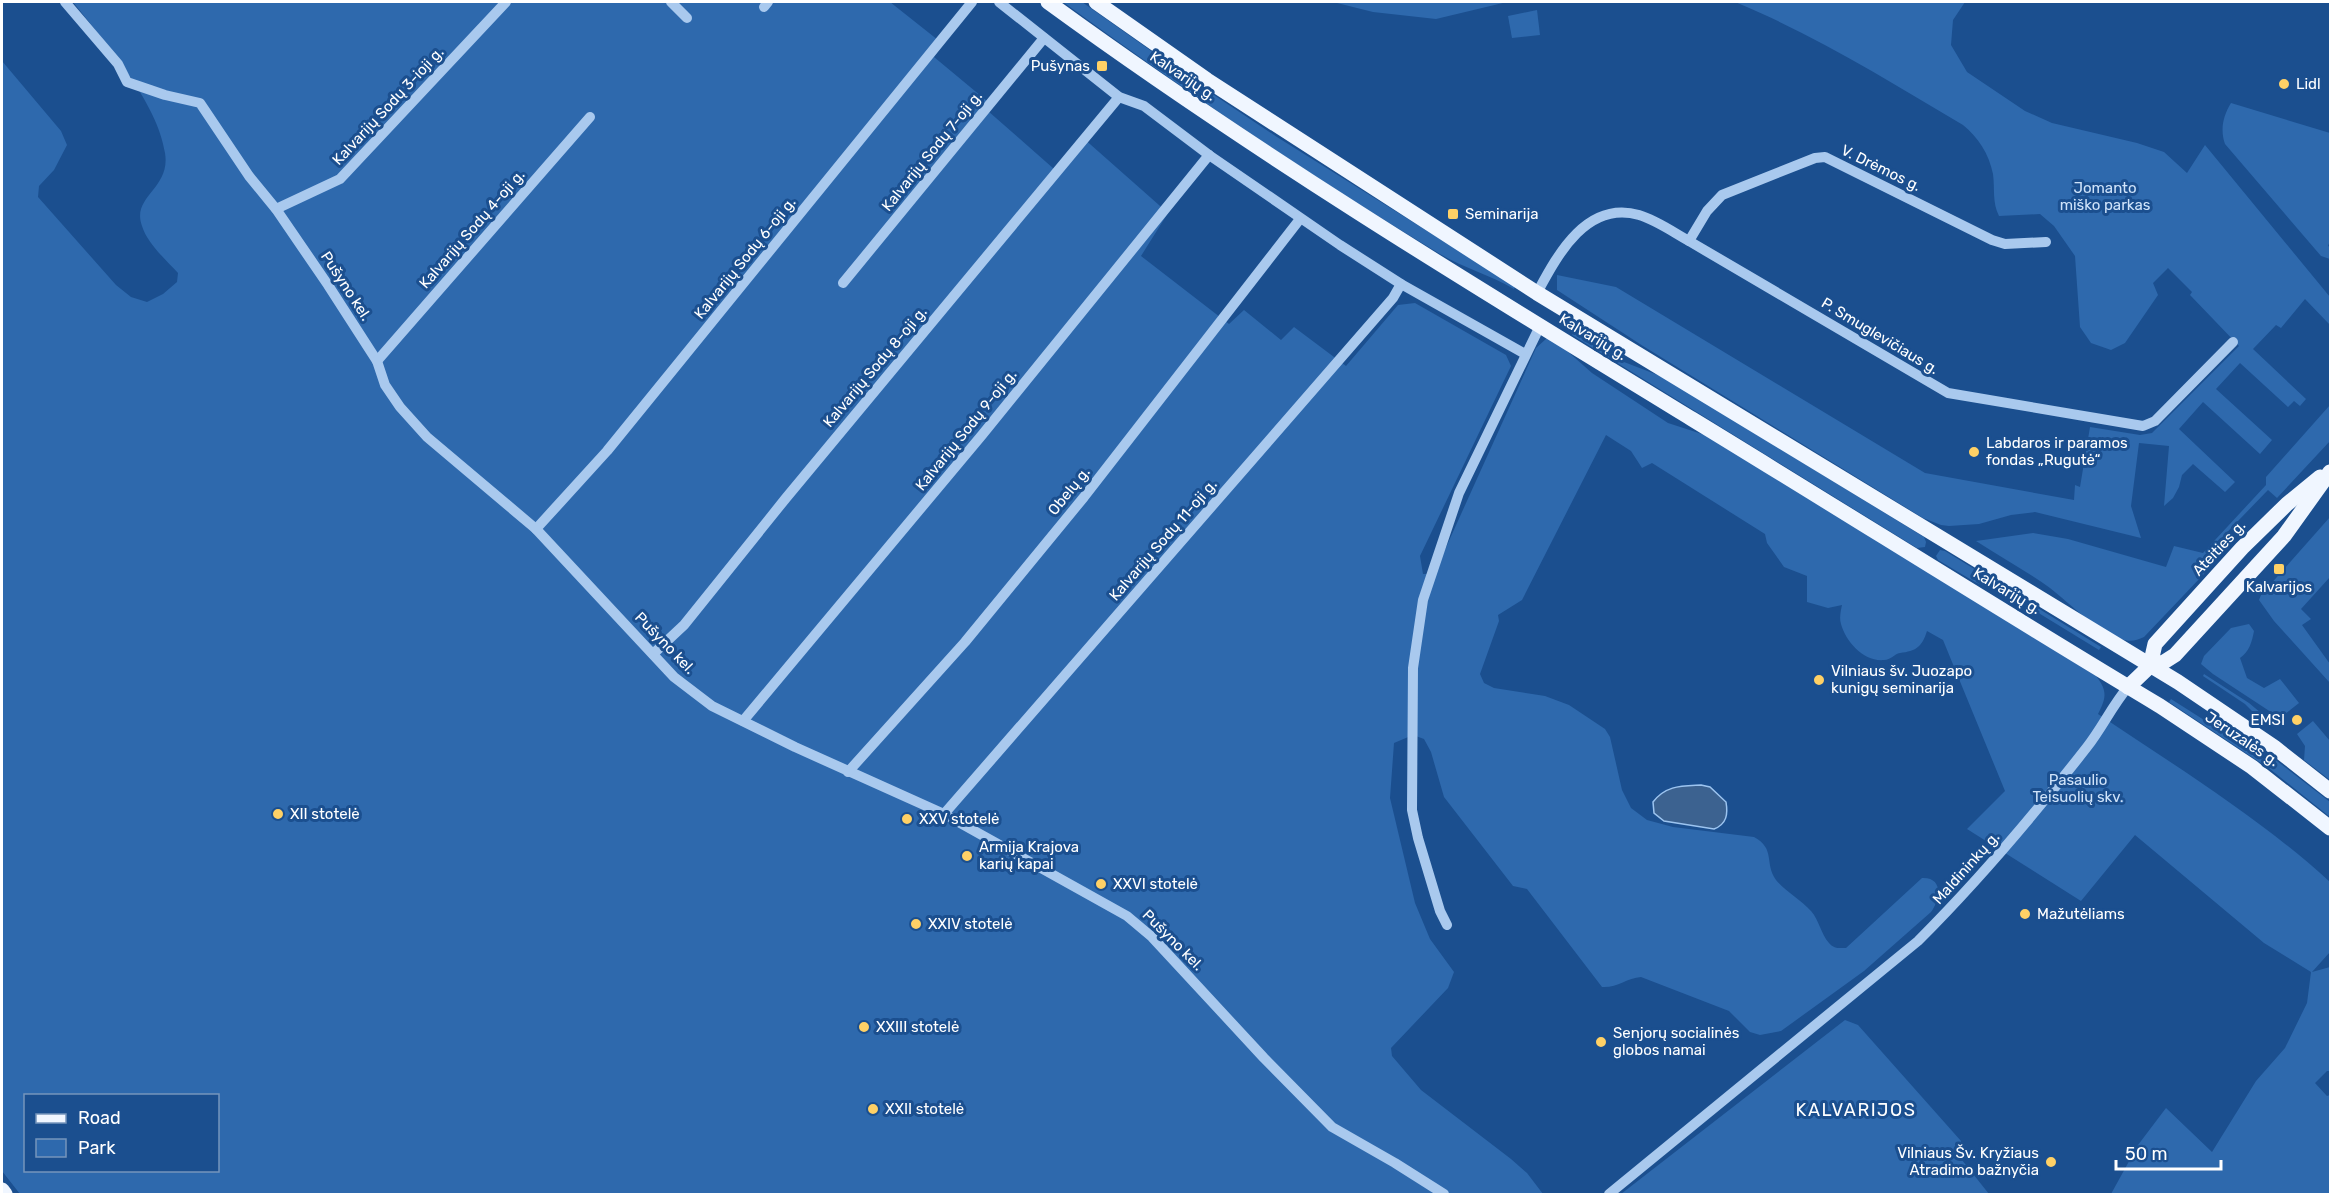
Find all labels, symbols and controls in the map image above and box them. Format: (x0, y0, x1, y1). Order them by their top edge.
street label: Kalvarijų Sodų 3-ioji g. (329, 43, 447, 169)
street label: Kalvarijų g. (1147, 47, 1219, 105)
place label: Pušynas (1031, 57, 1090, 75)
marker: Pušynas (1095, 59, 1109, 73)
place label: Lidl (2296, 75, 2321, 93)
marker: Lidl (2277, 77, 2291, 91)
street label: Kalvarijų Sodų 7-oji g. (878, 87, 986, 215)
street label: V. Drėmos g. (1838, 141, 1924, 195)
street label: Kalvarijų Sodų 4-oji g. (415, 166, 529, 292)
park label: Jomanto miško parkas (2060, 179, 2151, 214)
street label: Kalvarijų Sodų 6-oji g. (690, 194, 800, 322)
place label: Seminarija (1465, 205, 1539, 223)
marker: Seminarija (1446, 207, 1460, 221)
street label: Pušyno kel. (317, 248, 375, 324)
street label: P. Smuglevičiaus g. (1818, 294, 1942, 378)
street label: Kalvarijų Sodų 8-oji g. (819, 303, 931, 431)
street label: Kalvarijų g. (1556, 310, 1630, 364)
street label: Kalvarijų Sodų 9-oji g. (912, 366, 1020, 494)
place label: Labdaros ir paramos fondas „Rugutė“ (1986, 434, 2128, 469)
marker: Labdaros ir paramos fondas „Rugutė“ (1967, 445, 1981, 459)
street label: Obelų g. (1044, 463, 1094, 519)
street label: Kalvarijų Sodų 11-oji g. (1105, 476, 1221, 604)
street label: Ateities g. (2189, 516, 2249, 580)
marker: Kalvarijos (2272, 562, 2286, 576)
street label: Kalvarijų g. (1970, 564, 2044, 618)
place label: Kalvarijos (2246, 578, 2313, 596)
street label: Pušyno kel. (631, 608, 699, 678)
place label: Vilniaus šv. Juozapo kunigų seminarija (1831, 662, 1972, 697)
marker: Vilniaus šv. Juozapo kunigų seminarija (1812, 673, 1826, 687)
street label: Jeruzalės g. (2202, 708, 2282, 770)
place label: EMSI (2251, 711, 2285, 729)
marker: EMSI (2290, 713, 2304, 727)
park label: Pasaulio Teisuolių skv. (2032, 771, 2124, 806)
place label: XII stotelė (290, 805, 360, 823)
marker: XII stotelė (271, 807, 285, 821)
place label: XXV stotelė (919, 810, 999, 828)
marker: XXV stotelė (900, 812, 914, 826)
street label: Maldininkų g. (1929, 828, 2003, 908)
place label: Armija Krajova karių kapai (979, 838, 1079, 873)
marker: Armija Krajova karių kapai (960, 849, 974, 863)
place label: XXVI stotelė (1113, 875, 1198, 893)
marker: XXVI stotelė (1094, 877, 1108, 891)
place label: Mažutėliams (2037, 905, 2125, 923)
street label: Pušyno kel. (1139, 906, 1207, 974)
marker: Mažutėliams (2018, 907, 2032, 921)
place label: XXIV stotelė (928, 915, 1013, 933)
marker: XXIV stotelė (909, 917, 923, 931)
place label: XXIII stotelė (876, 1018, 959, 1036)
marker: XXIII stotelė (857, 1020, 871, 1034)
place label: Senjorų socialinės globos namai (1613, 1024, 1740, 1059)
marker: Senjorų socialinės globos namai (1594, 1035, 1608, 1049)
legend (24, 1094, 219, 1172)
district label: KALVARIJOS (1796, 1099, 1916, 1121)
place label: XXII stotelė (885, 1100, 964, 1118)
marker: XXII stotelė (866, 1102, 880, 1116)
text: Road (78, 1107, 121, 1129)
scale bar (2116, 1133, 2221, 1171)
text: Park (78, 1137, 116, 1159)
text: 50 m (2125, 1143, 2168, 1165)
place label: Vilniaus Šv. Kryžiaus Atradimo bažnyčia (1897, 1144, 2039, 1179)
marker: Vilniaus Šv. Kryžiaus Atradimo bažnyčia (2044, 1155, 2058, 1169)

